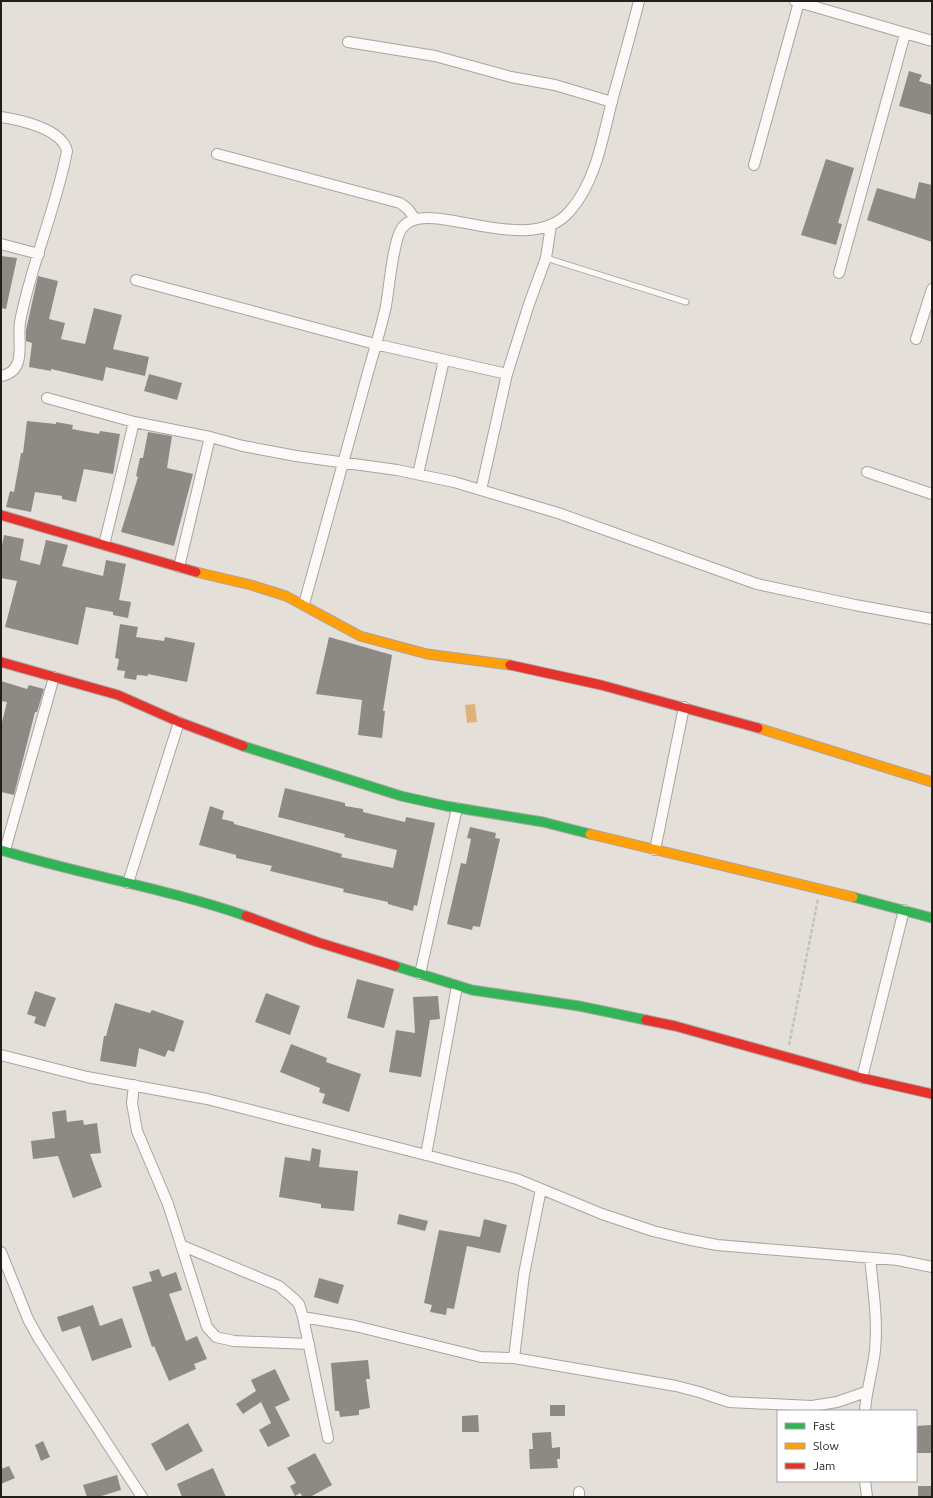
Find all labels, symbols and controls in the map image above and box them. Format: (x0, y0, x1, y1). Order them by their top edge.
legend (777, 1410, 917, 1482)
text: Fast (813, 1419, 835, 1432)
text: Slow (813, 1439, 839, 1452)
text: Jam (813, 1459, 835, 1472)

